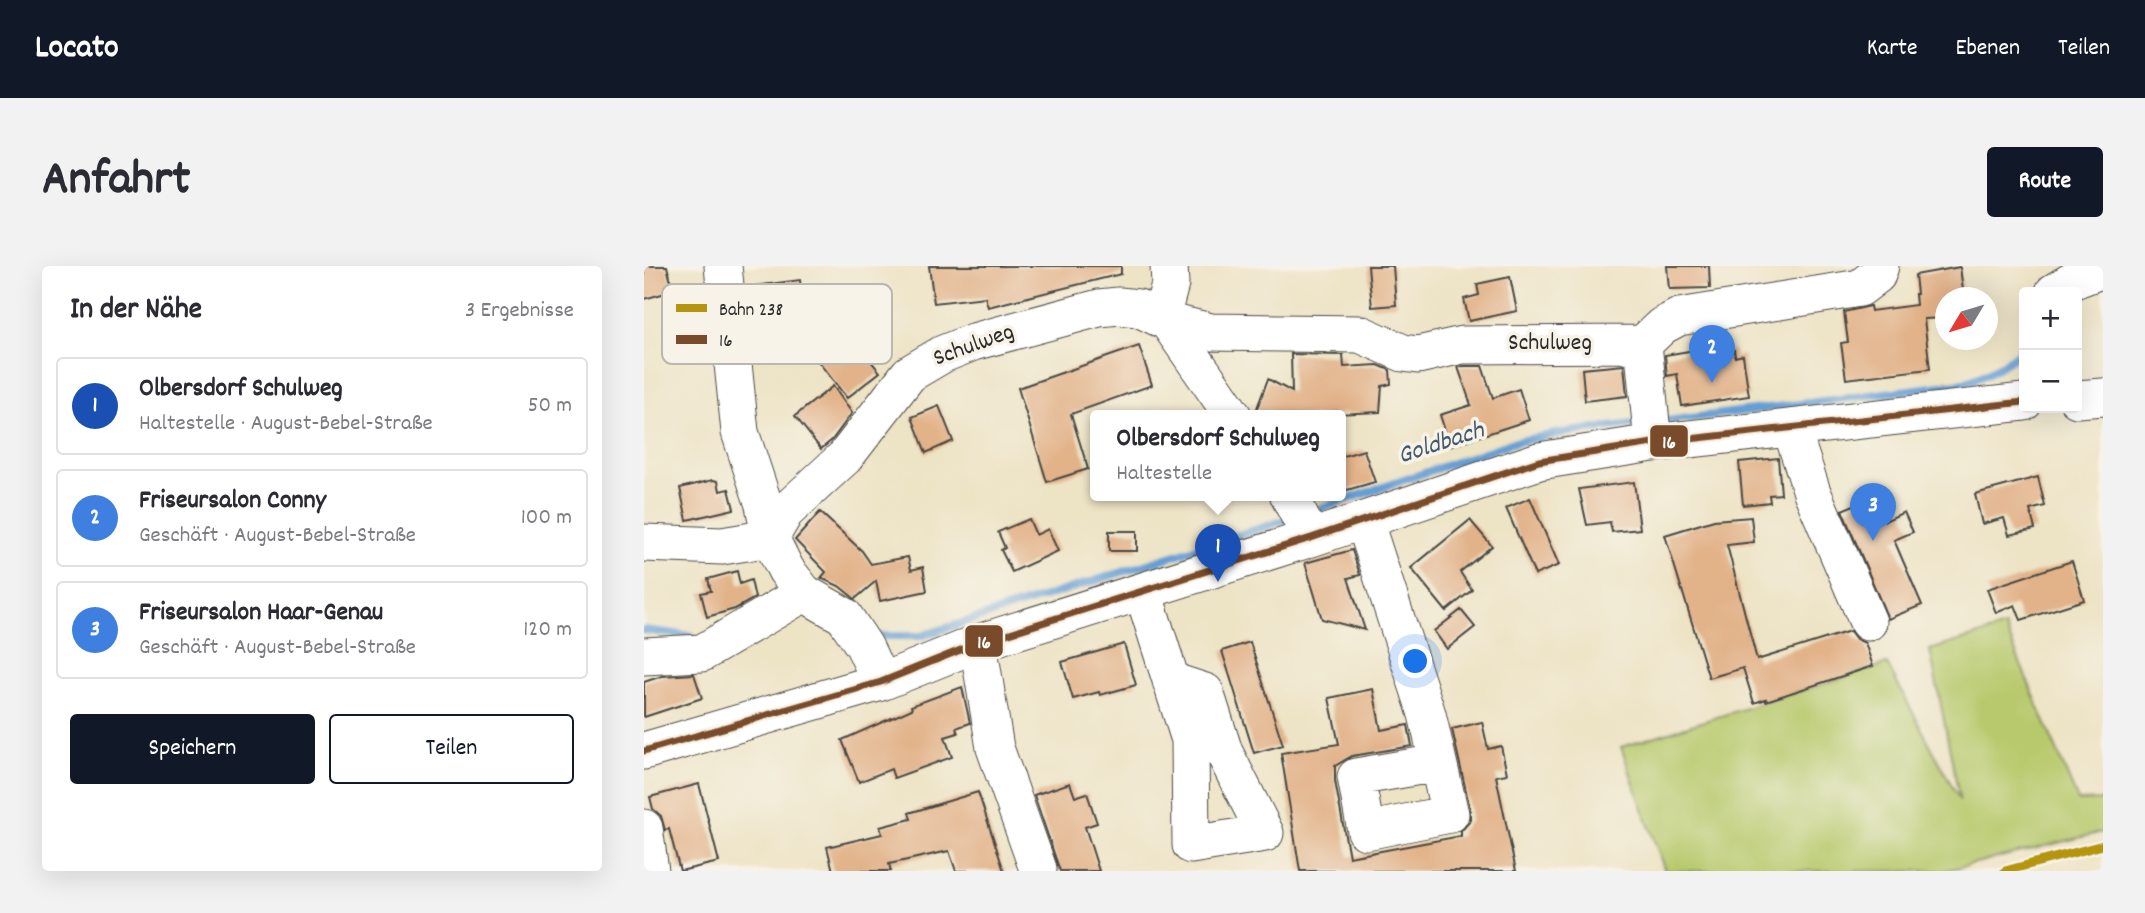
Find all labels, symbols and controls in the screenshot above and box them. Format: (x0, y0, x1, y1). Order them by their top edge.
text: Locato (35, 26, 119, 73)
text: Karte (1867, 32, 1917, 66)
text: Ebenen (1955, 32, 2020, 66)
text: Teilen (2058, 32, 2110, 66)
text: Anfahrt (42, 147, 190, 217)
button: Route (1987, 147, 2103, 217)
legend (662, 284, 892, 364)
north arrow (1935, 287, 1998, 350)
map controls (2019, 287, 2082, 413)
button: + (2019, 287, 2082, 350)
text: In der Nähe (70, 290, 202, 333)
text: 3 Ergebnisse (465, 295, 574, 328)
text: Bahn 238 (719, 298, 783, 325)
street label: Schulweg (929, 316, 1019, 376)
pin: 2 (1689, 325, 1735, 383)
street label: Schulweg (1508, 327, 1592, 361)
text: 16 (719, 329, 732, 356)
button: − (2019, 350, 2082, 413)
text: Olbersdorf Schulweg (139, 371, 343, 408)
text: 1 (92, 390, 98, 423)
text: 50 m (528, 390, 572, 423)
text: Haltestelle · August-Bebel-Straße (139, 408, 433, 441)
popup (1090, 410, 1346, 501)
water label: Goldbach (1393, 412, 1490, 475)
text: Olbersdorf Schulweg (1116, 421, 1320, 458)
line badge: 16 (1649, 424, 1689, 458)
text: 16 (1662, 431, 1676, 458)
text: Haltestelle (1116, 458, 1212, 491)
text: Friseursalon Conny (139, 483, 326, 520)
pin: 3 (1850, 483, 1896, 541)
text: 2 (90, 502, 100, 535)
text: 100 m (521, 502, 572, 535)
text: Geschäft · August-Bebel-Straße (139, 520, 416, 553)
pin: 1 (1195, 524, 1241, 582)
text: Friseursalon Haar-Genau (139, 595, 383, 632)
text: 3 (90, 614, 100, 647)
text: 120 m (523, 614, 572, 647)
line badge: 16 (964, 624, 1004, 658)
text: 16 (977, 631, 991, 658)
text: Geschäft · August-Bebel-Straße (139, 632, 416, 665)
your location (1398, 644, 1432, 678)
button: Speichern (70, 714, 315, 784)
button: Teilen (329, 714, 574, 784)

